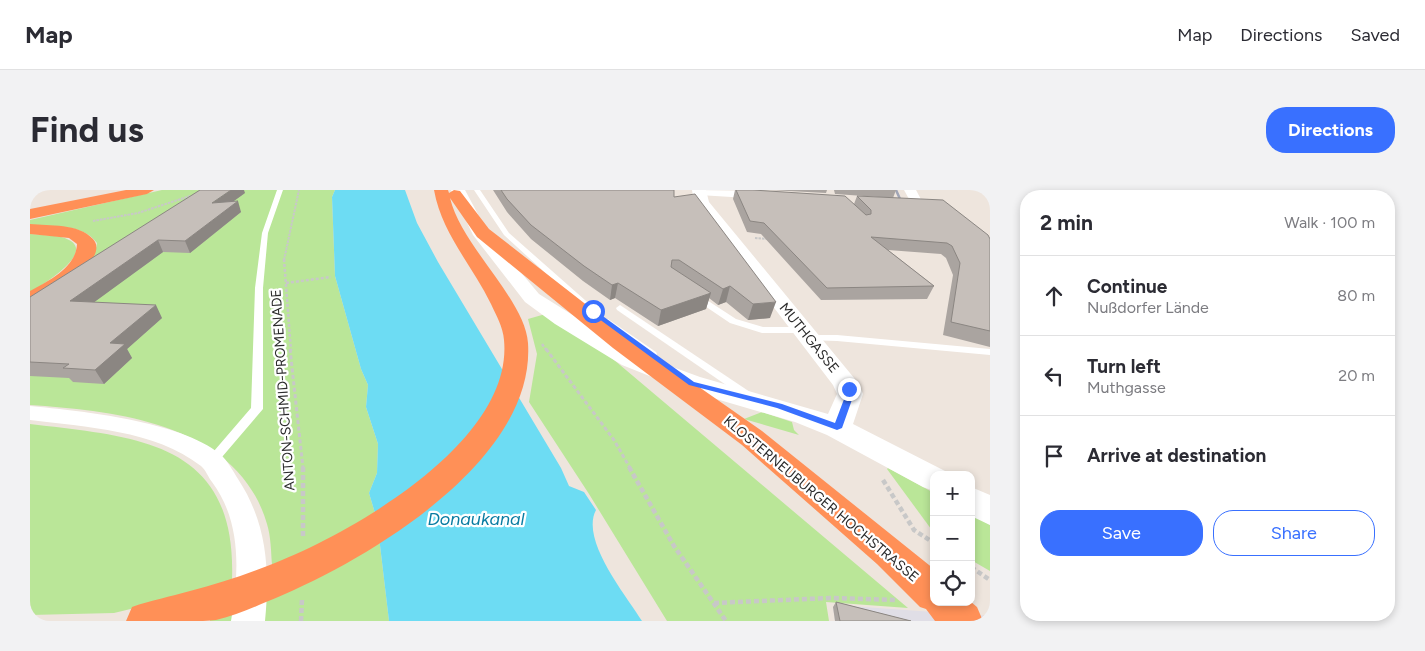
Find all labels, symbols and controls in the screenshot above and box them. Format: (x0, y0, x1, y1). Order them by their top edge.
text: Map (25, 20, 73, 49)
text: Map (1177, 24, 1212, 46)
text: Directions (1240, 24, 1322, 46)
text: Saved (1350, 24, 1400, 46)
button: Directions (1266, 107, 1395, 153)
text: Find us (30, 109, 144, 151)
text: 2 min (1040, 210, 1093, 235)
text: Walk · 100 m (1284, 213, 1375, 232)
text: Continue (1087, 275, 1167, 298)
icon: ahead (1040, 282, 1068, 310)
text: 80 m (1337, 286, 1375, 305)
street label: ANTON-SCHMID-PROMENADE (267, 289, 299, 491)
text: Nußdorfer Lände (1087, 298, 1209, 317)
street label: MUTHGASSE (776, 299, 842, 377)
route start (582, 300, 605, 323)
text: Turn left (1087, 355, 1161, 378)
icon: left (1040, 362, 1068, 390)
text: 20 m (1338, 366, 1375, 385)
route end (838, 378, 861, 401)
text: Muthgasse (1087, 378, 1166, 397)
street label: KLOSTERNEUBURGER HOCHSTRASSE (720, 412, 922, 586)
icon: arrive (1040, 442, 1068, 470)
text: Arrive at destination (1087, 444, 1266, 467)
map controls (930, 471, 975, 606)
button: + (930, 471, 975, 516)
water label: Donaukanal (427, 508, 526, 530)
button: Save (1040, 510, 1203, 556)
button: Share (1213, 510, 1375, 556)
button: − (930, 516, 975, 561)
button: locate (930, 561, 975, 606)

